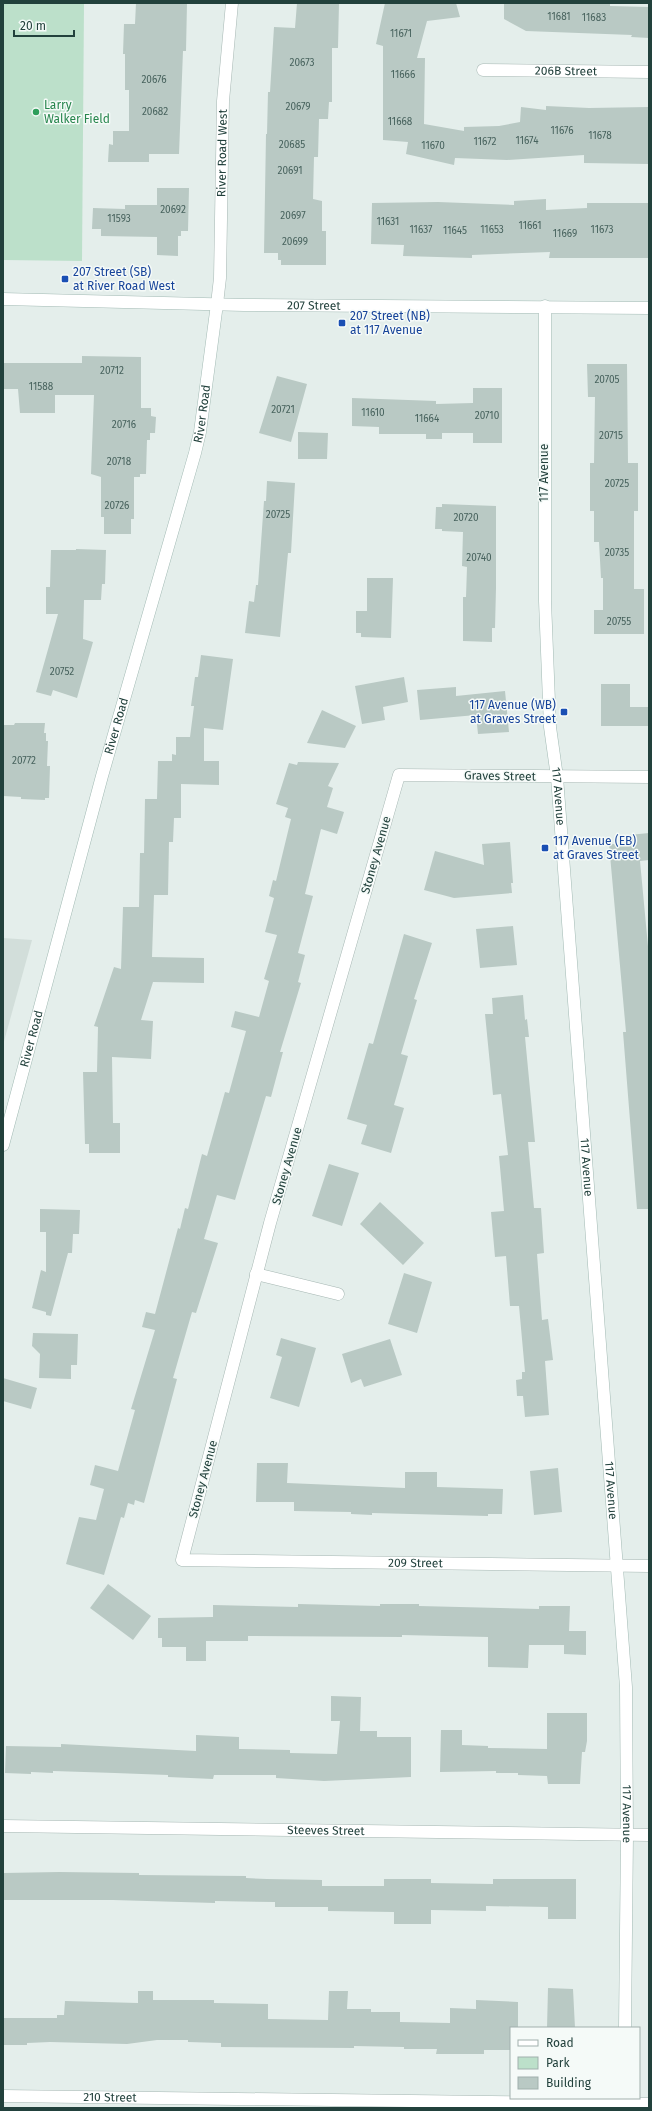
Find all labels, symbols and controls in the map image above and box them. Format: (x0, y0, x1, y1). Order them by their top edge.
house number: 11681 (547, 11, 571, 23)
scale bar (14, 12, 74, 38)
house number: 11683 (582, 12, 606, 24)
text: 20 m (20, 19, 46, 33)
house number: 11671 (390, 28, 412, 40)
house number: 20673 (290, 57, 314, 69)
street label: 206B Street (535, 64, 598, 78)
house number: 11666 (391, 69, 415, 81)
house number: 20676 (141, 74, 167, 86)
place label: Larry Walker Field (44, 98, 110, 126)
house number: 20679 (285, 101, 311, 113)
house number: 20682 (142, 106, 168, 118)
marker: Larry Walker Field (31, 107, 41, 117)
street label: River Road West (214, 108, 230, 197)
house number: 11668 (388, 116, 413, 128)
house number: 11676 (550, 125, 574, 137)
house number: 11678 (588, 130, 612, 142)
house number: 11674 (516, 135, 539, 147)
house number: 11672 (474, 136, 496, 148)
house number: 20685 (279, 139, 305, 151)
house number: 11670 (421, 140, 445, 152)
house number: 20691 (277, 165, 303, 177)
house number: 20692 (160, 204, 186, 216)
house number: 20697 (280, 210, 306, 222)
house number: 11593 (107, 213, 131, 225)
house number: 11631 (377, 216, 399, 228)
house number: 11661 (518, 220, 542, 232)
house number: 11637 (409, 224, 433, 236)
house number: 11653 (480, 224, 504, 236)
house number: 11673 (591, 224, 613, 236)
house number: 11645 (443, 225, 467, 237)
house number: 11669 (553, 228, 577, 240)
house number: 20699 (282, 236, 308, 248)
place label: 207 Street (SB) at River Road West (73, 265, 176, 293)
marker: 207 Street (SB) at River Road West (60, 274, 70, 284)
street label: 207 Street (287, 298, 341, 313)
place label: 207 Street (NB) at 117 Avenue (350, 309, 430, 337)
marker: 207 Street (NB) at 117 Avenue (337, 318, 347, 328)
house number: 20712 (100, 365, 124, 377)
house number: 20705 (594, 374, 620, 386)
house number: 11588 (29, 381, 54, 393)
street label: River Road (191, 384, 213, 444)
house number: 20721 (271, 404, 295, 416)
house number: 11610 (361, 407, 385, 419)
house number: 20710 (475, 410, 500, 422)
house number: 11664 (415, 413, 440, 425)
house number: 20716 (112, 419, 136, 431)
house number: 20715 (599, 430, 623, 442)
street label: 117 Avenue (537, 444, 551, 502)
house number: 20718 (107, 456, 132, 468)
house number: 20725 (605, 478, 629, 490)
house number: 20726 (105, 500, 129, 512)
house number: 20725 (266, 509, 290, 521)
house number: 20720 (453, 512, 479, 524)
house number: 20735 (605, 547, 629, 559)
house number: 20740 (466, 552, 492, 564)
house number: 20755 (607, 616, 631, 628)
house number: 20752 (50, 666, 74, 678)
street label: River Road (102, 696, 131, 756)
place label: 117 Avenue (WB) at Graves Street (469, 698, 557, 726)
marker: 117 Avenue (WB) at Graves Street (559, 707, 569, 717)
house number: 20772 (12, 755, 36, 767)
street label: 117 Avenue (549, 766, 568, 826)
street label: Graves Street (464, 768, 537, 784)
street label: Stoney Avenue (358, 815, 394, 895)
place label: 117 Avenue (EB) at Graves Street (553, 834, 640, 862)
marker: 117 Avenue (EB) at Graves Street (540, 843, 550, 853)
street label: River Road (17, 1009, 46, 1069)
street label: Stoney Avenue (269, 1126, 305, 1206)
street label: 117 Avenue (577, 1138, 596, 1197)
street label: Stoney Avenue (186, 1438, 220, 1520)
street label: 117 Avenue (602, 1461, 620, 1520)
street label: 209 Street (388, 1556, 444, 1570)
street label: 117 Avenue (620, 1784, 634, 1843)
street label: Steeves Street (287, 1823, 365, 1838)
legend (510, 2027, 640, 2099)
text: Road (546, 2036, 574, 2050)
text: Park (546, 2056, 570, 2070)
text: Building (546, 2076, 592, 2090)
street label: 210 Street (83, 2090, 137, 2105)

